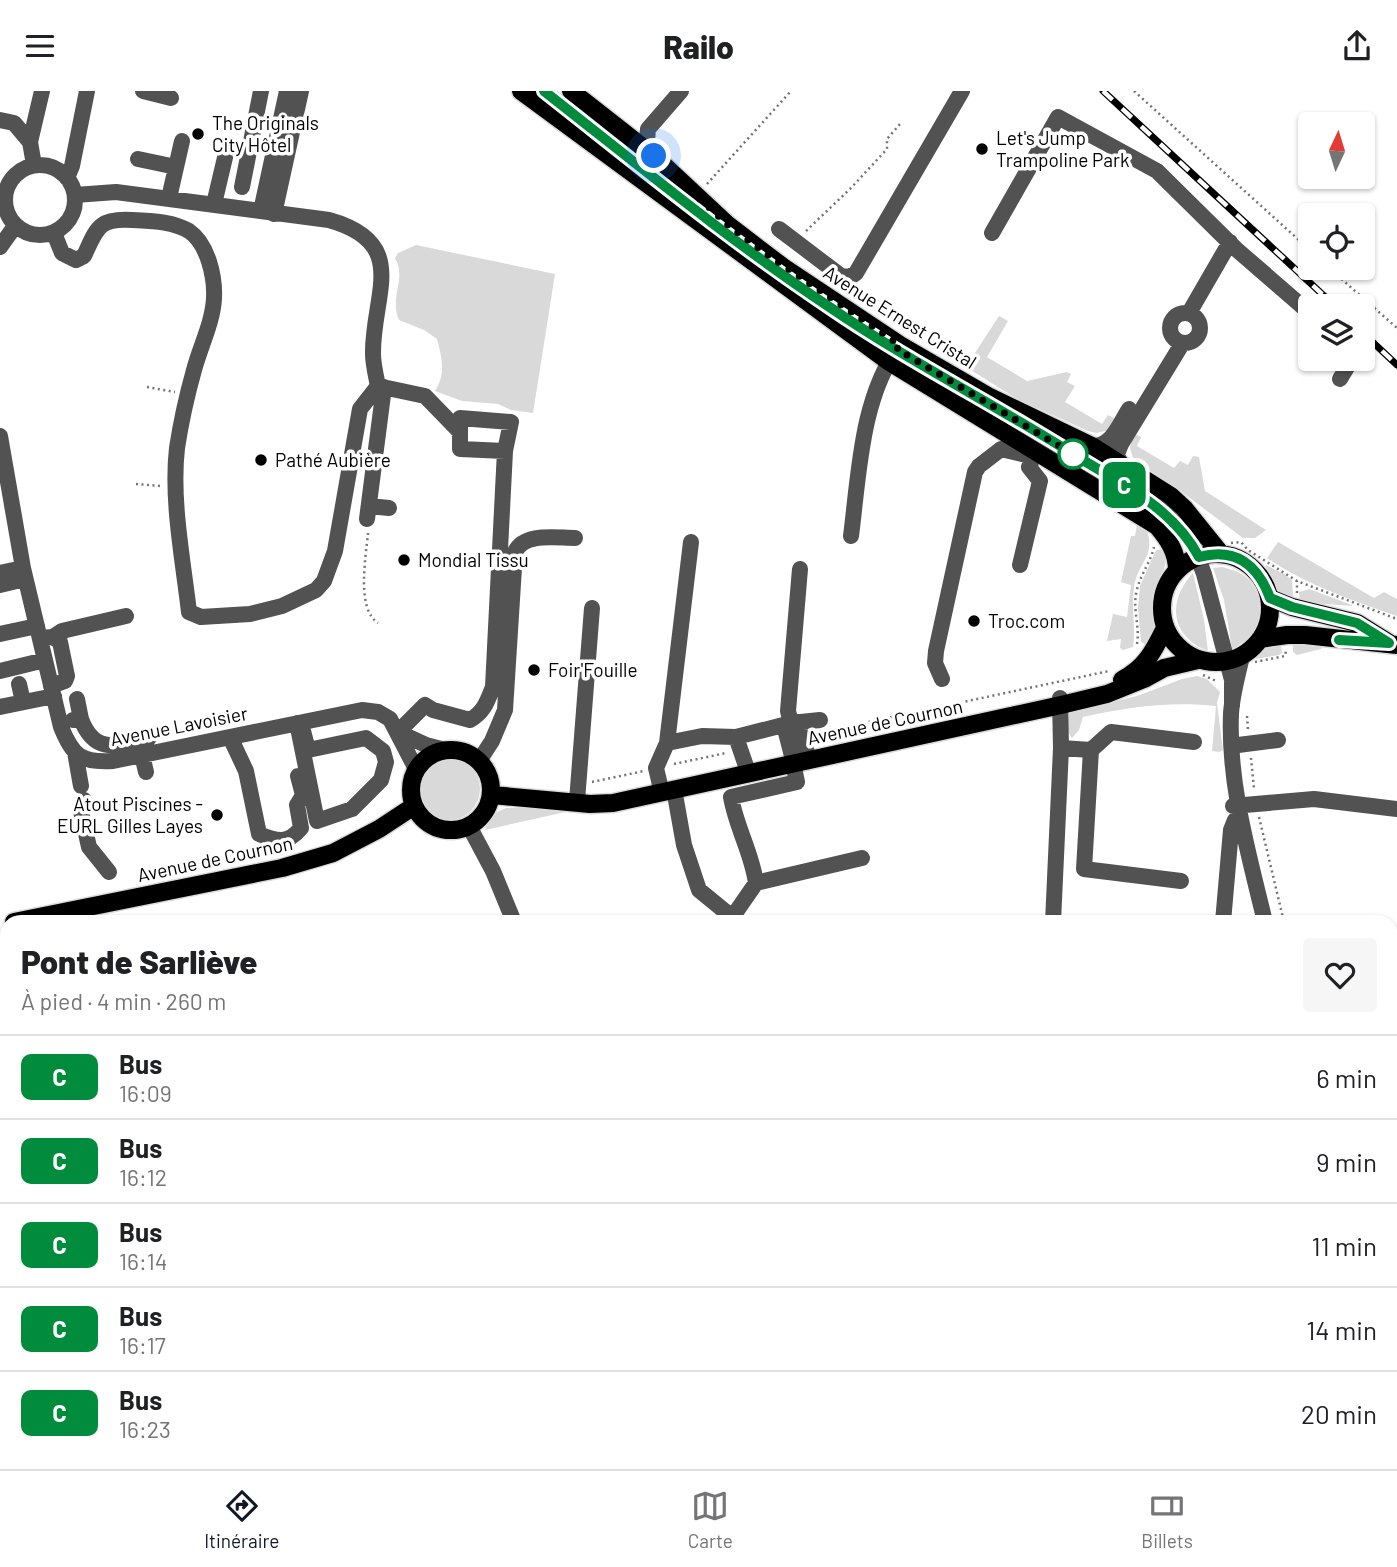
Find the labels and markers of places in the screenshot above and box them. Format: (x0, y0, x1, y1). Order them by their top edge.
place label: The Originals City Hôtel (212, 111, 319, 156)
marker: The Originals City Hôtel (190, 126, 206, 142)
place label: Let's Jump Trampoline Park (996, 126, 1129, 171)
marker: Let's Jump Trampoline Park (974, 141, 990, 157)
unlabelled marker (1058, 439, 1088, 469)
place label: Pathé Aubière (275, 448, 391, 471)
marker: Pathé Aubière (253, 452, 269, 468)
place label: Mondial Tissu (418, 548, 529, 571)
marker: Mondial Tissu (396, 552, 412, 568)
place label: Troc.com (988, 609, 1065, 632)
marker: Troc.com (966, 613, 982, 629)
place label: Foir'Fouille (548, 658, 638, 681)
marker: Foir'Fouille (526, 662, 542, 678)
place label: Atout Piscines - EURL Gilles Layes (57, 792, 203, 837)
marker: Atout Piscines - EURL Gilles Layes (209, 807, 225, 823)

